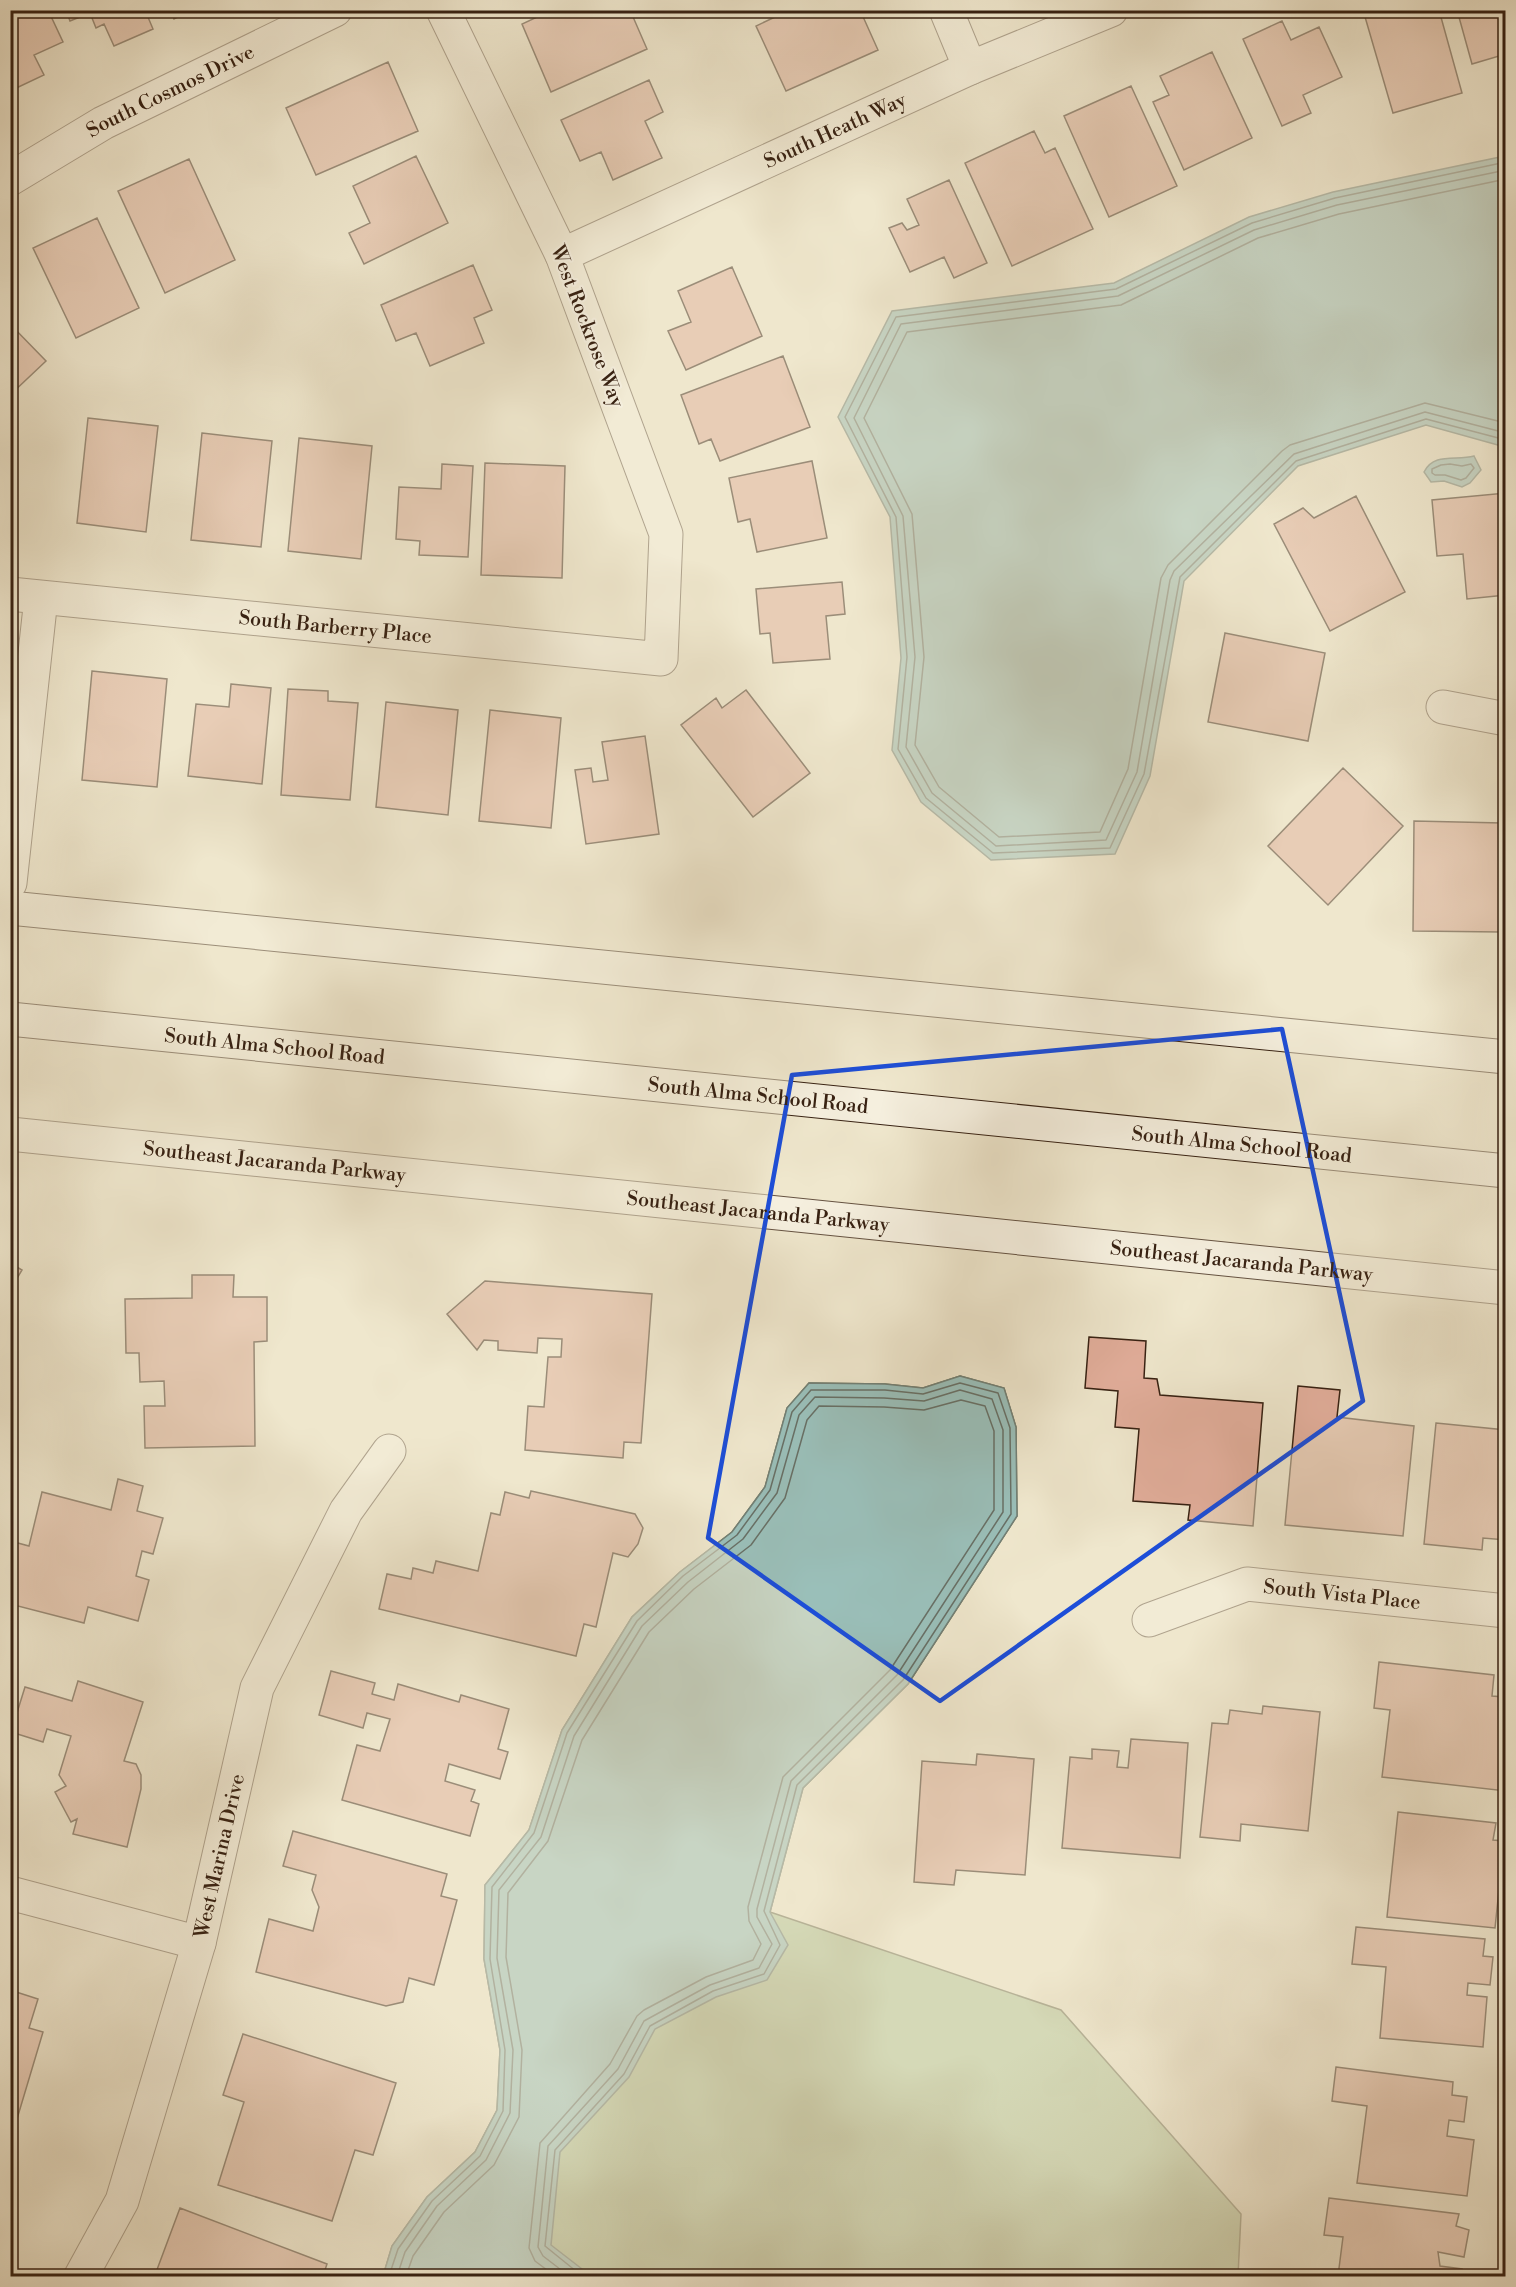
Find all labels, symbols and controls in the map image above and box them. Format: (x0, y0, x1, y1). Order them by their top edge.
street label: South Cosmos Drive (82, 40, 259, 144)
street label: South Heath Way (760, 88, 911, 175)
street label: West Rockrose Way (544, 241, 629, 411)
street label: South Barberry Place (238, 606, 433, 650)
street label: South Alma School Road (163, 1024, 386, 1071)
street label: South Alma School Road (647, 1073, 870, 1120)
street label: South Alma School Road (1130, 1122, 1353, 1169)
street label: Southeast Jacaranda Parkway (142, 1137, 407, 1189)
street label: Southeast Jacaranda Parkway (625, 1187, 891, 1238)
street label: Southeast Jacaranda Parkway (1109, 1236, 1374, 1288)
street label: South Vista Place (1262, 1575, 1422, 1616)
street label: West Marina Drive (189, 1772, 251, 1942)

